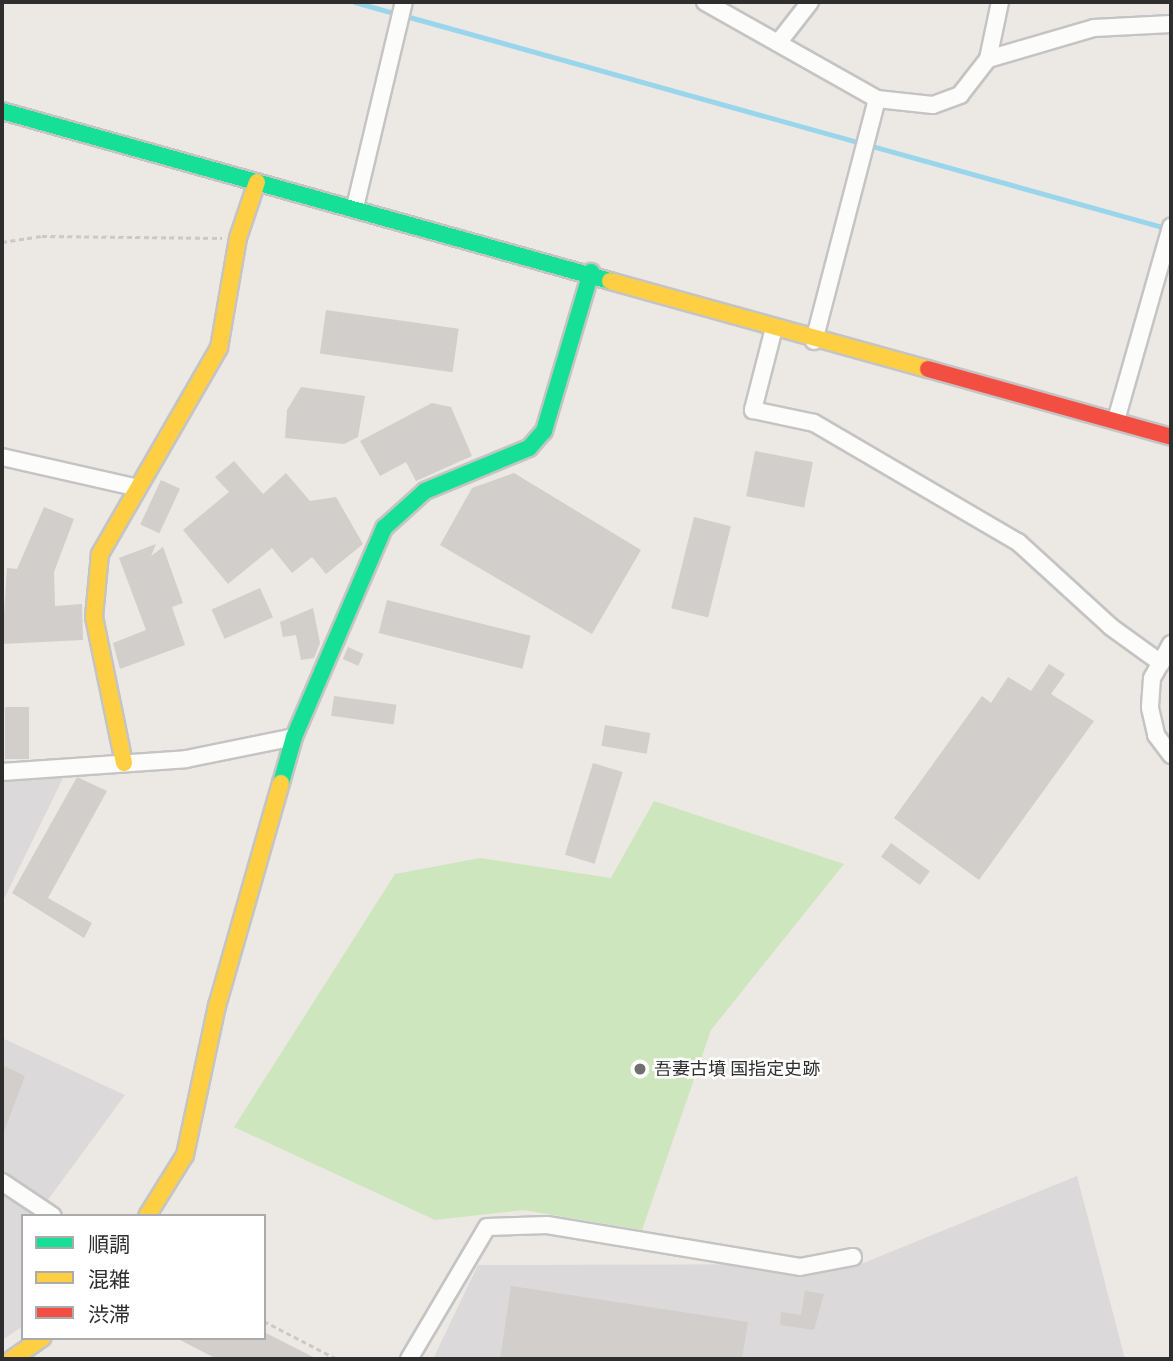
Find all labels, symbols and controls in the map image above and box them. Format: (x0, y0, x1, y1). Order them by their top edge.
place label: 吾妻古墳 国指定史跡 (654, 1058, 820, 1080)
marker: 吾妻古墳 国指定史跡 (632, 1061, 648, 1077)
legend (21, 1214, 266, 1340)
text: 順調 (88, 1232, 130, 1258)
text: 混雑 (88, 1267, 130, 1293)
text: 渋滞 (88, 1302, 130, 1328)

